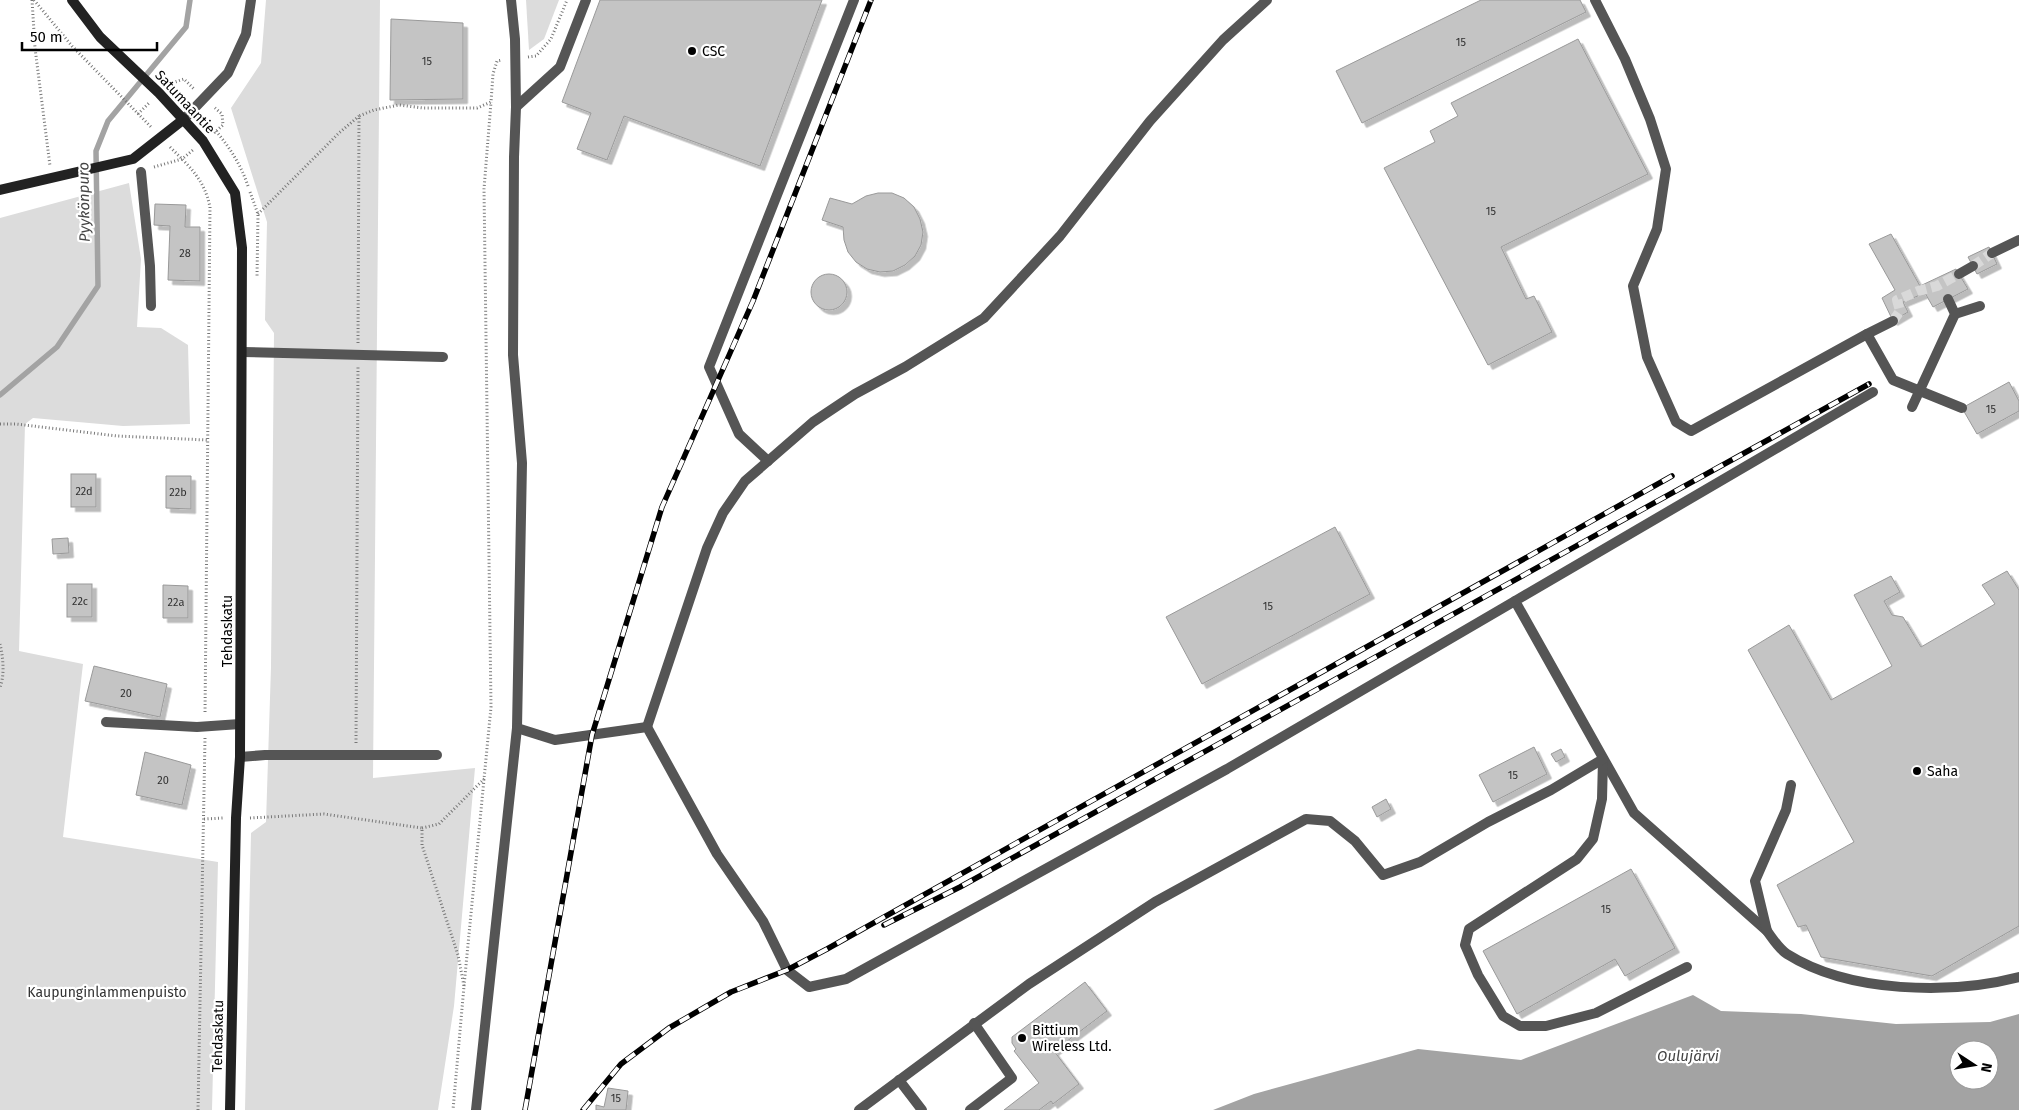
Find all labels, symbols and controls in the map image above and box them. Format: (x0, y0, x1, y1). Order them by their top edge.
scale bar (22, 20, 158, 52)
text: 50 m (30, 28, 63, 46)
house number: 15 (1456, 36, 1467, 49)
place label: CSC (702, 43, 725, 60)
marker: CSC (686, 45, 698, 57)
house number: 15 (422, 55, 433, 68)
street label: Satumaantie (151, 67, 219, 137)
water label: Pyykönpuro (74, 162, 94, 242)
house number: 15 (1486, 205, 1497, 218)
house number: 28 (179, 247, 191, 260)
house number: 15 (1986, 403, 1997, 416)
house number: 22d (75, 485, 93, 498)
house number: 22b (169, 486, 187, 499)
house number: 22c (72, 595, 88, 608)
street label: Tehdaskatu (219, 595, 236, 667)
house number: 22a (168, 596, 184, 609)
house number: 15 (1263, 600, 1274, 613)
house number: 20 (120, 687, 132, 700)
place label: Saha (1927, 763, 1958, 780)
marker: Saha (1911, 765, 1923, 777)
house number: 15 (1508, 769, 1519, 782)
house number: 20 (157, 774, 169, 787)
house number: 15 (1601, 903, 1612, 916)
park label: Kaupunginlammenpuisto (27, 984, 187, 1001)
street label: Tehdaskatu (209, 1000, 227, 1072)
place label: Bittium Wireless Ltd. (1032, 1022, 1112, 1055)
marker: Bittium Wireless Ltd. (1016, 1032, 1028, 1044)
north arrow (1949, 1040, 1999, 1090)
water label: Oulujärvi (1657, 1047, 1719, 1065)
text: N (1977, 1061, 1996, 1074)
house number: 15 (611, 1092, 622, 1105)

